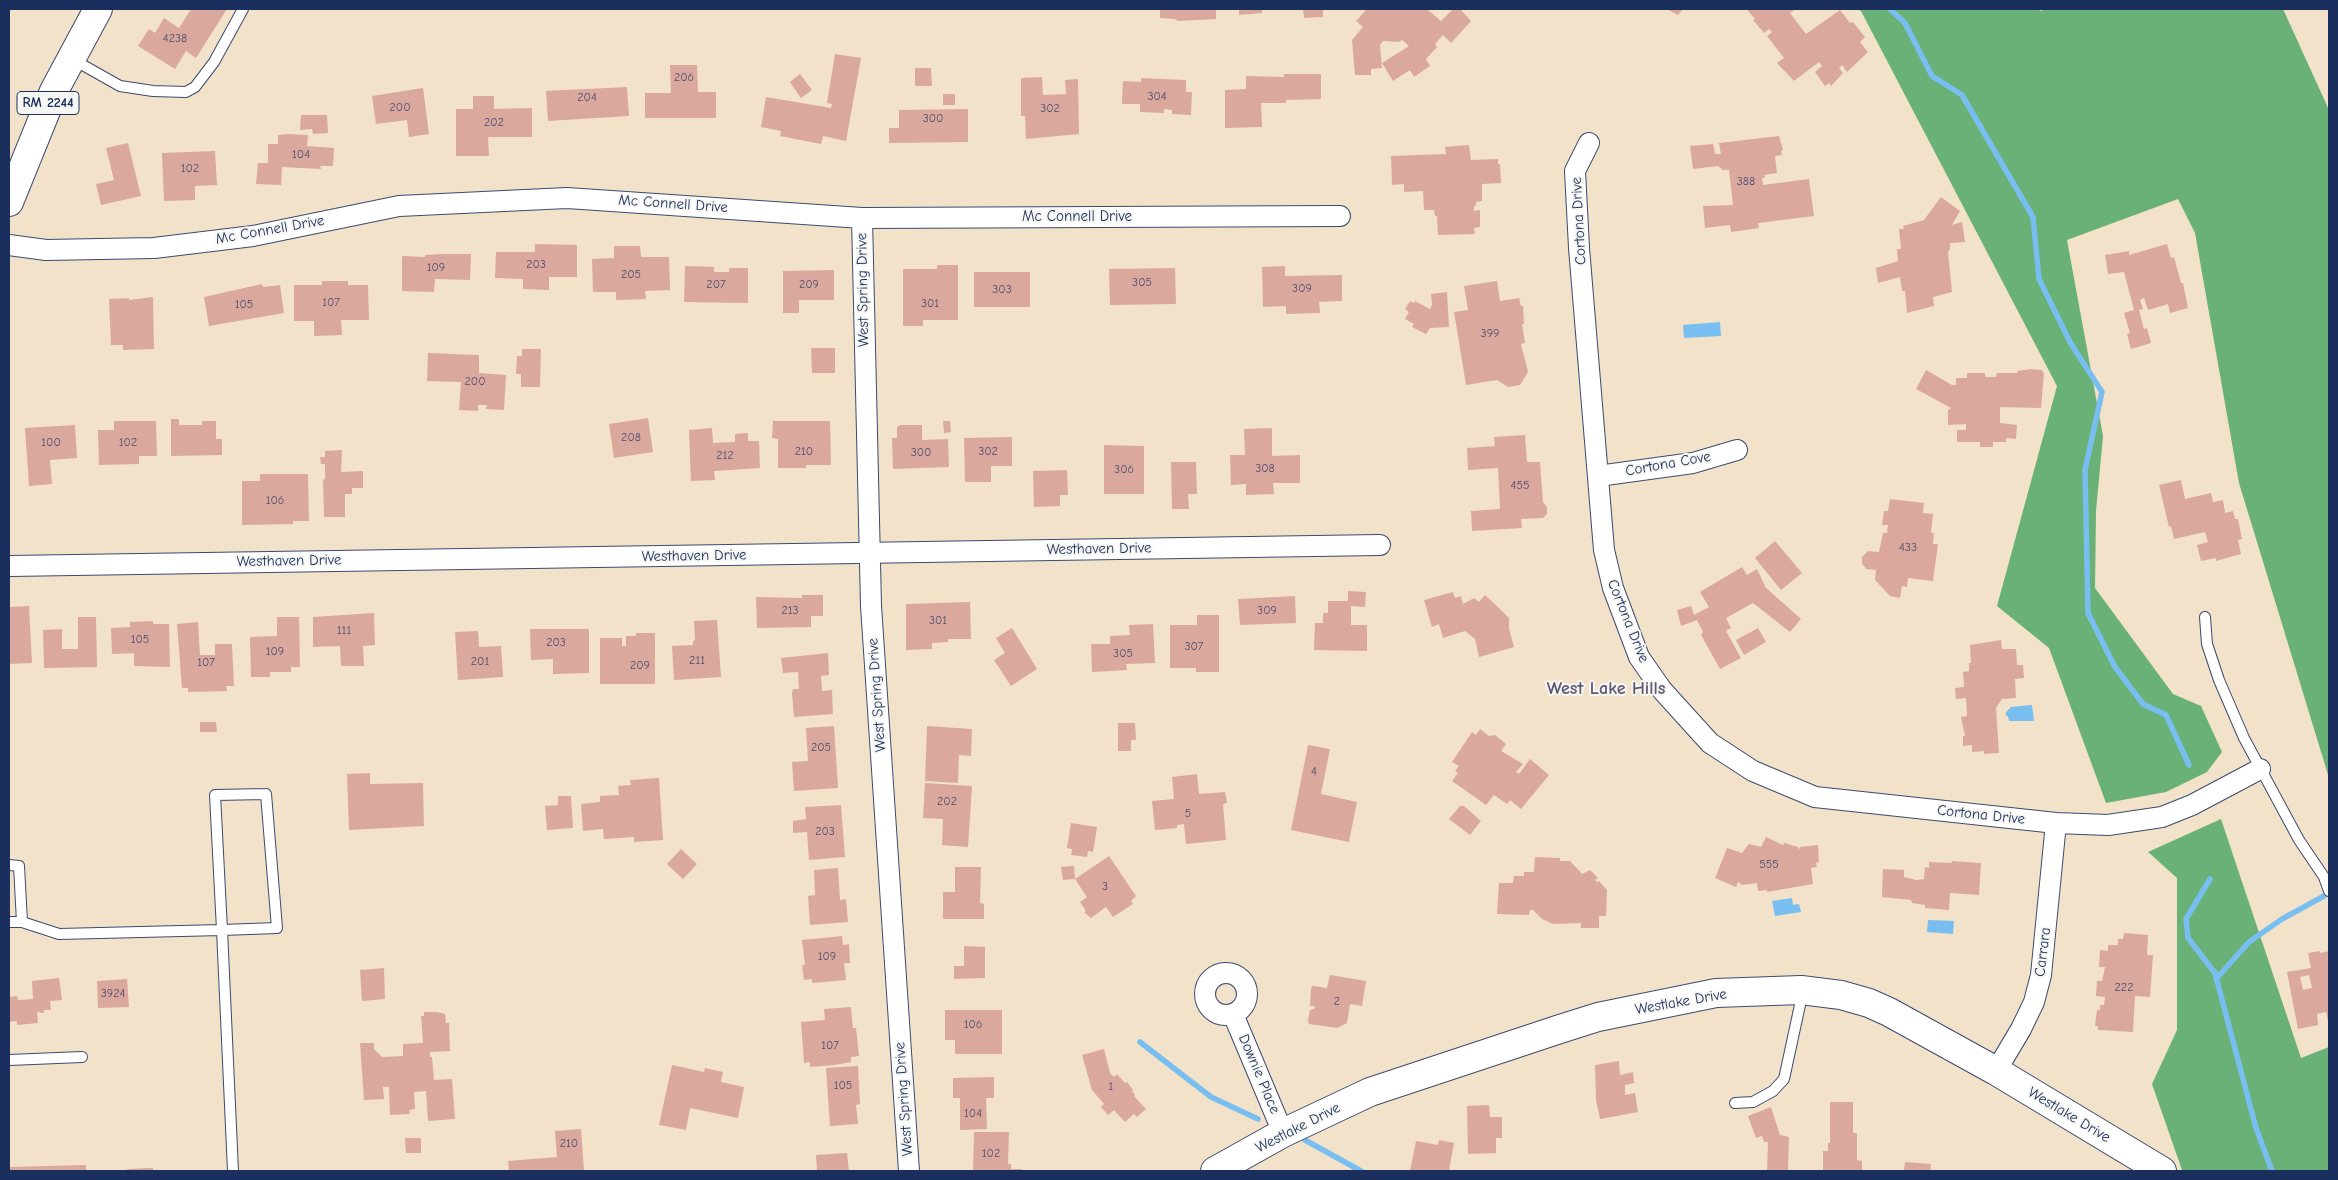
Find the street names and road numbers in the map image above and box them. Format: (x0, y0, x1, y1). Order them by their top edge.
road number: RM 2244 (17, 92, 79, 115)
street label: Cortona Drive (1568, 176, 1590, 266)
street label: Mc Connell Drive (618, 191, 728, 217)
street label: Mc Connell Drive (1022, 208, 1132, 226)
street label: Mc Connell Drive (214, 212, 326, 248)
street label: West Spring Drive (853, 233, 873, 347)
street label: Cortona Cove (1624, 448, 1712, 480)
street label: Westhaven Drive (1046, 539, 1152, 559)
street label: Westhaven Drive (641, 546, 747, 566)
street label: Westhaven Drive (236, 551, 342, 571)
street label: Cortona Drive (1603, 577, 1653, 665)
street label: West Spring Drive (864, 637, 890, 753)
street label: Cortona Drive (1936, 801, 2026, 829)
street label: Carrara (2031, 926, 2055, 978)
street label: Westlake Drive (1634, 985, 1728, 1019)
street label: Downie Place (1234, 1032, 1284, 1116)
street label: West Spring Drive (891, 1041, 917, 1157)
street label: Westlake Drive (2025, 1083, 2113, 1147)
street label: Westlake Drive (1253, 1099, 1343, 1157)

